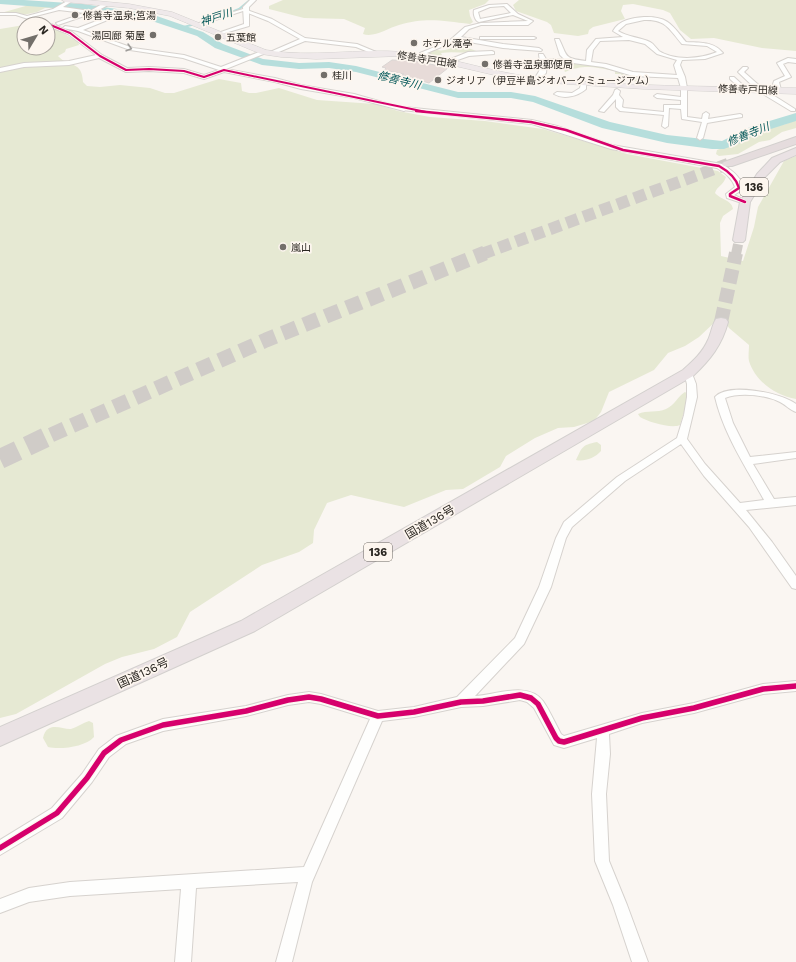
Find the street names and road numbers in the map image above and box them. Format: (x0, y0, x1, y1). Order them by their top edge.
street label: 修善寺戸田線 (395, 49, 457, 70)
street label: 修善寺戸田線 (717, 83, 778, 96)
road number: 136 (740, 178, 768, 196)
street label: 国道136号 (403, 502, 457, 542)
road number: 136 (364, 543, 392, 561)
street label: 国道136号 (115, 655, 171, 691)

